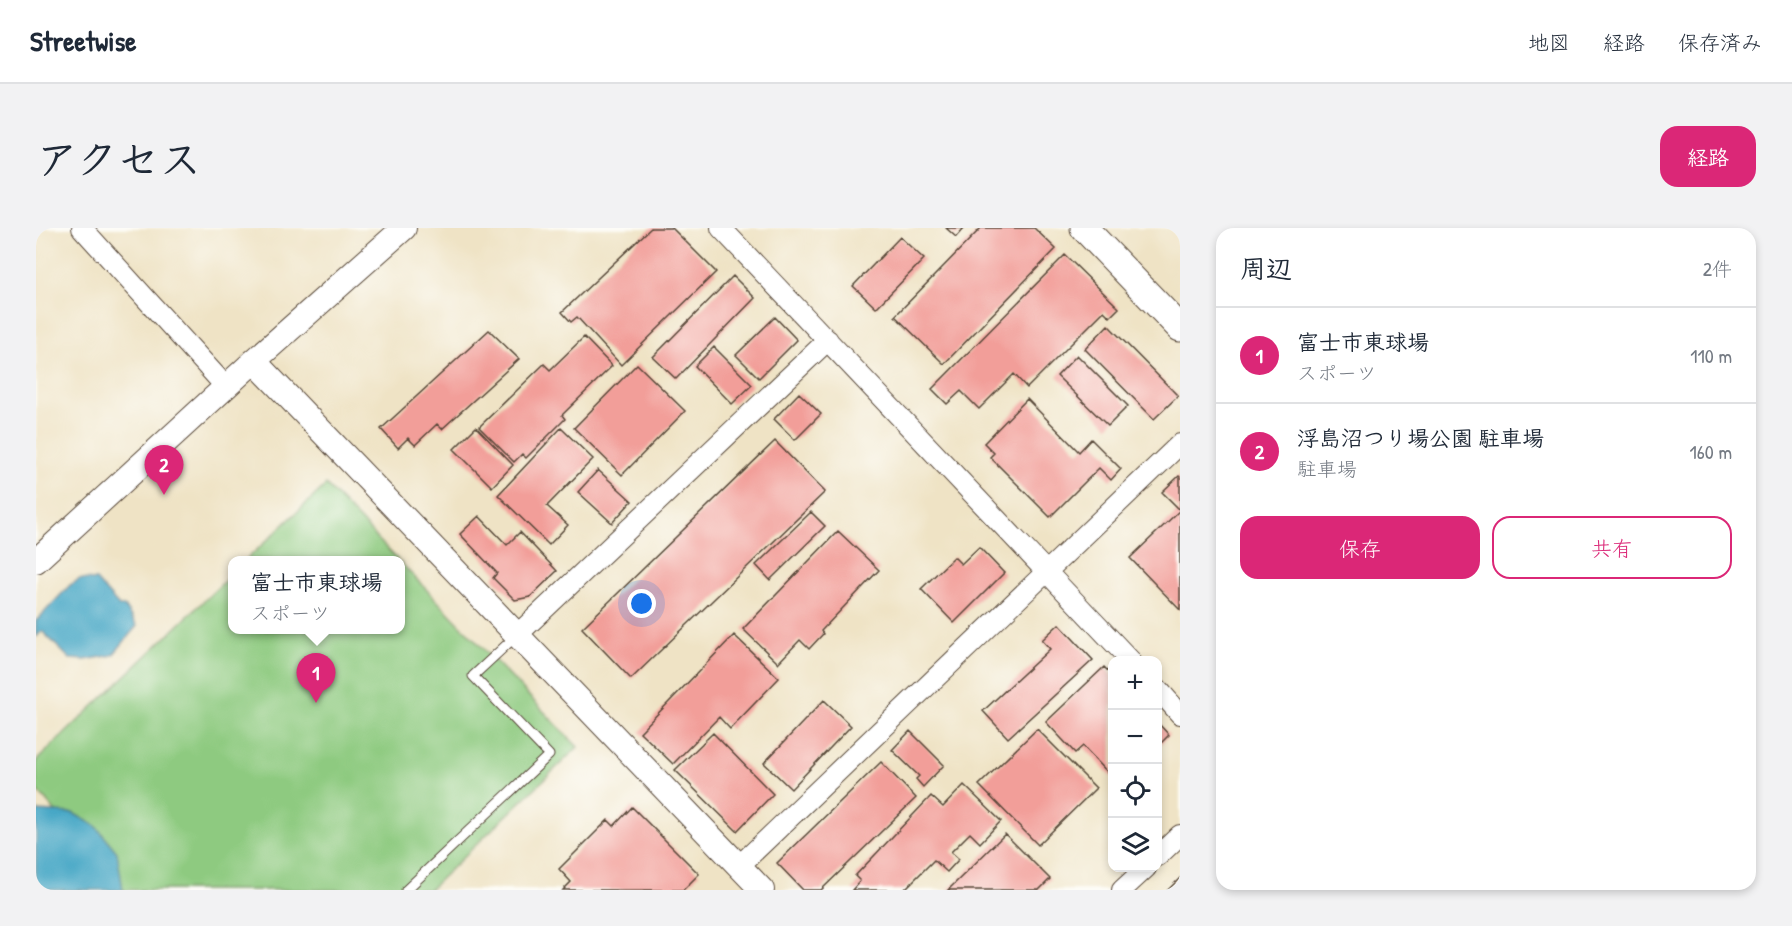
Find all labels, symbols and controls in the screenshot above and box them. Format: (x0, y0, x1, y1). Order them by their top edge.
text: Streetwise (30, 22, 136, 60)
text: 地図 (1528, 28, 1570, 57)
text: 経路 (1603, 28, 1645, 57)
text: 保存済み (1678, 28, 1762, 57)
button: 経路 (1660, 126, 1756, 187)
text: アクセス (36, 130, 201, 187)
text: 周辺 (1240, 251, 1292, 286)
text: 2件 (1703, 255, 1732, 282)
text: 富士市東球場 (1297, 327, 1429, 357)
text: 1 (1256, 342, 1263, 369)
text: 110 m (1690, 342, 1732, 369)
text: スポーツ (1297, 359, 1377, 386)
text: 浮島沼つり場公園 駐車場 (1297, 423, 1544, 453)
text: 2 (1255, 438, 1264, 465)
text: 160 m (1690, 438, 1732, 465)
pin: 2 (144, 446, 184, 495)
text: 駐車場 (1297, 455, 1357, 482)
button: 保存 (1240, 516, 1480, 579)
button: 共有 (1492, 516, 1732, 579)
popup (228, 556, 405, 634)
text: 富士市東球場 (250, 567, 383, 597)
your location (627, 589, 656, 618)
text: スポーツ (250, 599, 330, 626)
pin: 1 (296, 654, 336, 703)
map controls (1108, 656, 1162, 872)
button: + (1108, 656, 1162, 710)
button: − (1108, 710, 1162, 764)
button: locate (1108, 764, 1162, 818)
button: layers (1108, 818, 1162, 872)

